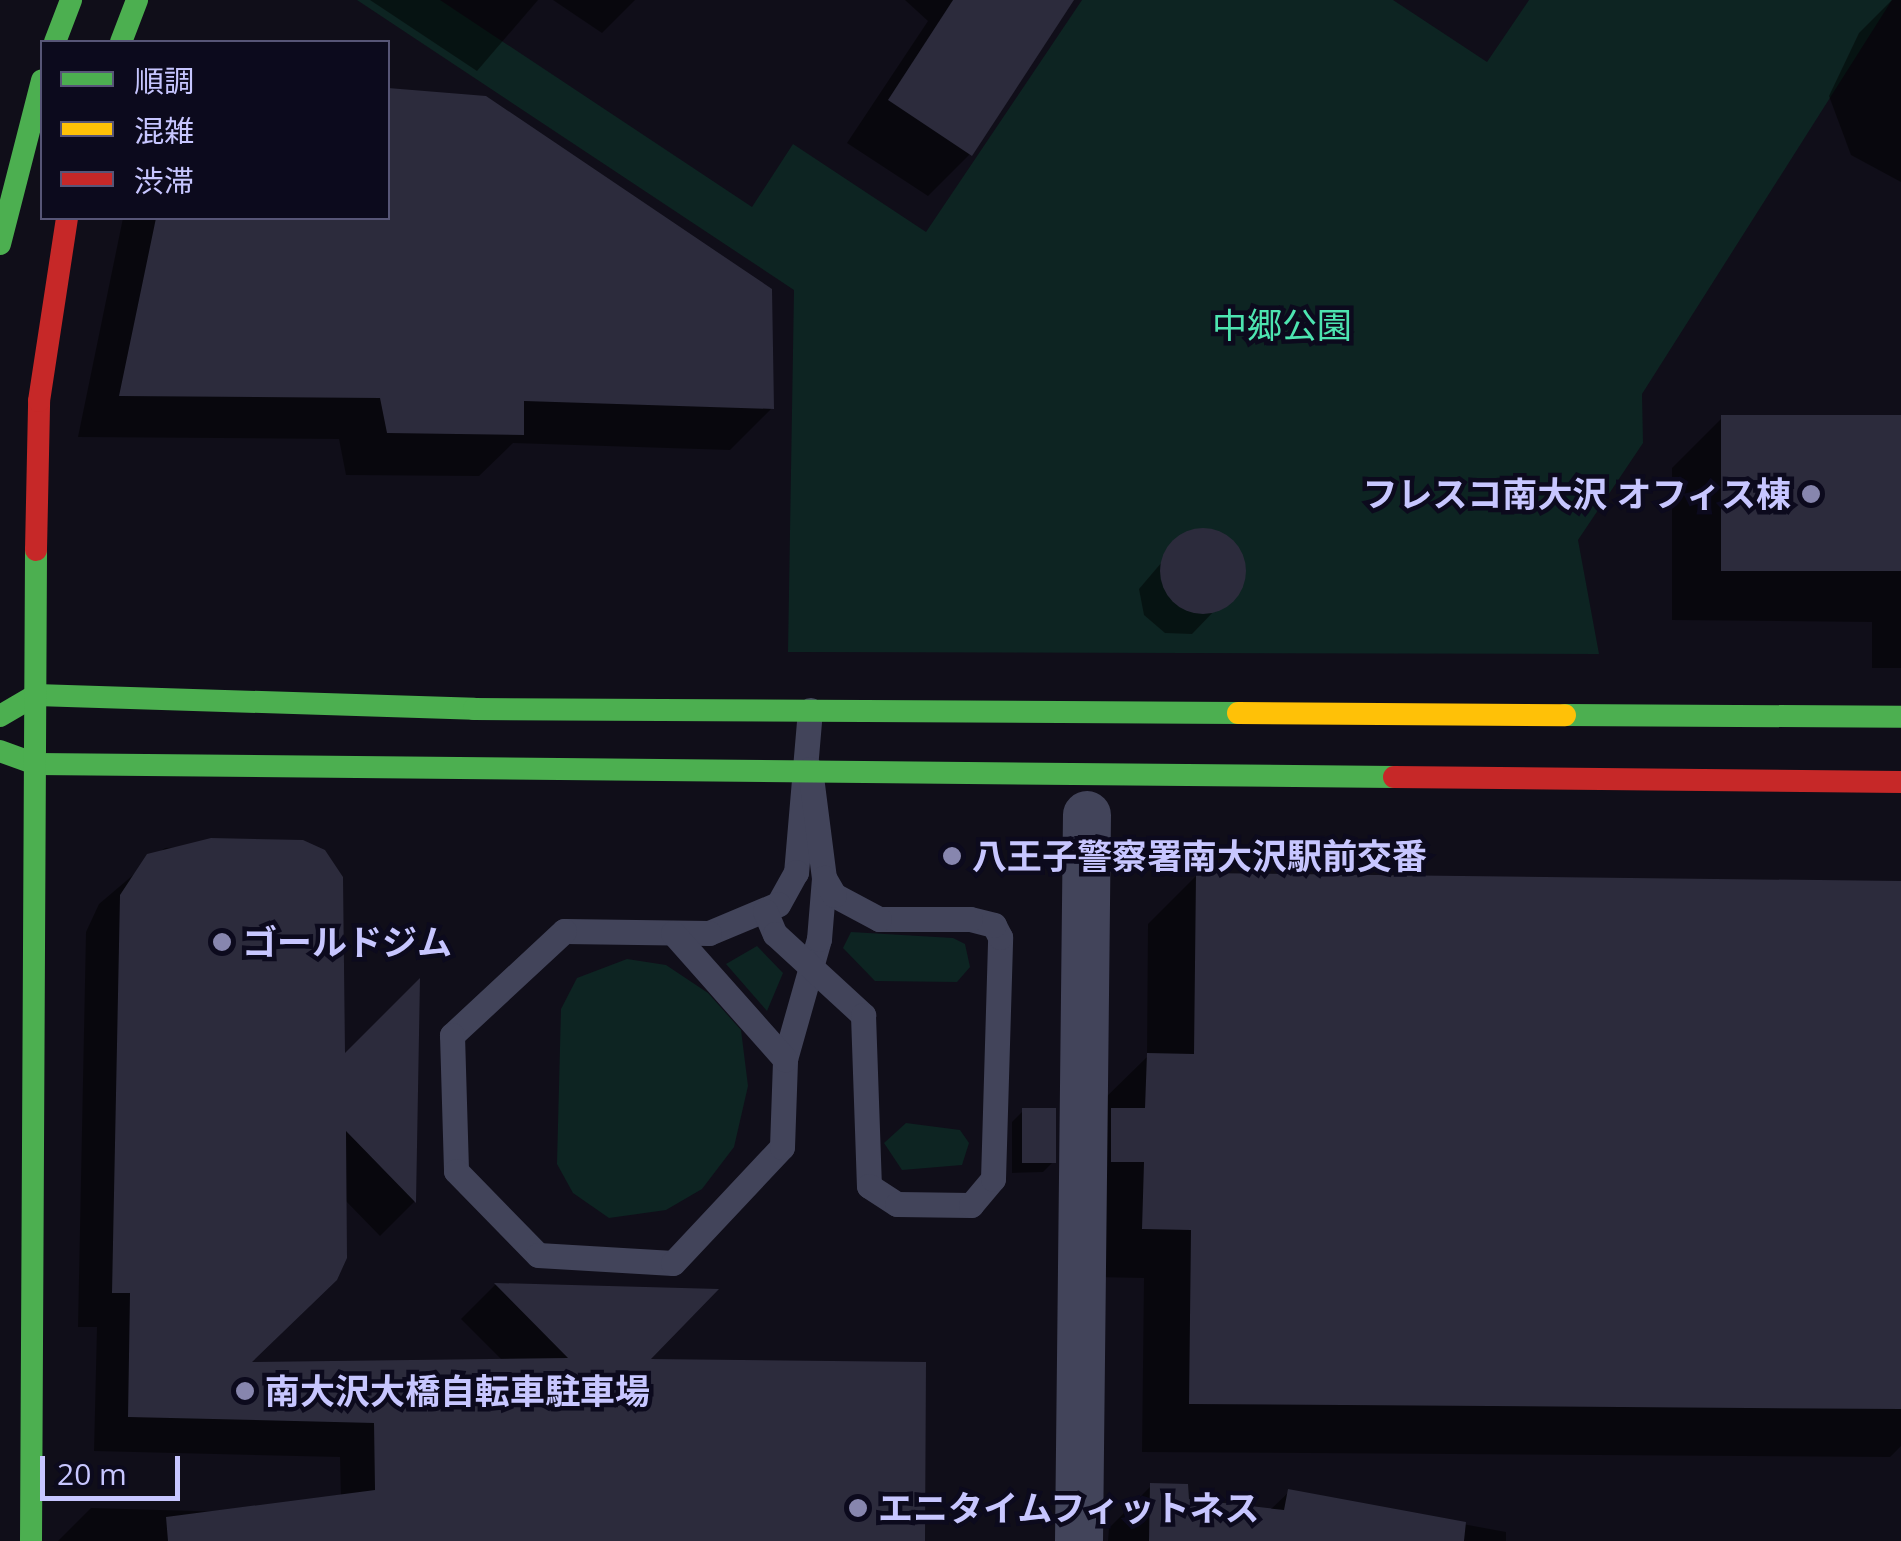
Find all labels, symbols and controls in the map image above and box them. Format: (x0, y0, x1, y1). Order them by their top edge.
legend (40, 40, 390, 220)
text: 順調 (134, 60, 194, 101)
text: 混雑 (134, 110, 194, 151)
text: 渋滞 (134, 160, 194, 201)
park label: 中郷公園 (1212, 304, 1352, 346)
place label: フレスコ南大沢 オフィス棟 (1362, 473, 1791, 515)
marker: フレスコ南大沢 オフィス棟 (1800, 483, 1822, 505)
place label: 八王子警察署南大沢駅前交番 (972, 835, 1427, 877)
marker: 八王子警察署南大沢駅前交番 (941, 845, 963, 867)
place label: ゴールドジム (242, 921, 452, 963)
marker: ゴールドジム (211, 931, 233, 953)
place label: 南大沢大橋自転車駐車場 (265, 1370, 650, 1412)
marker: 南大沢大橋自転車駐車場 (234, 1380, 256, 1402)
scale bar (45, 1436, 185, 1498)
text: 20 m (57, 1453, 127, 1494)
place label: エニタイムフィットネス (878, 1487, 1263, 1529)
marker: エニタイムフィットネス (847, 1497, 869, 1519)

